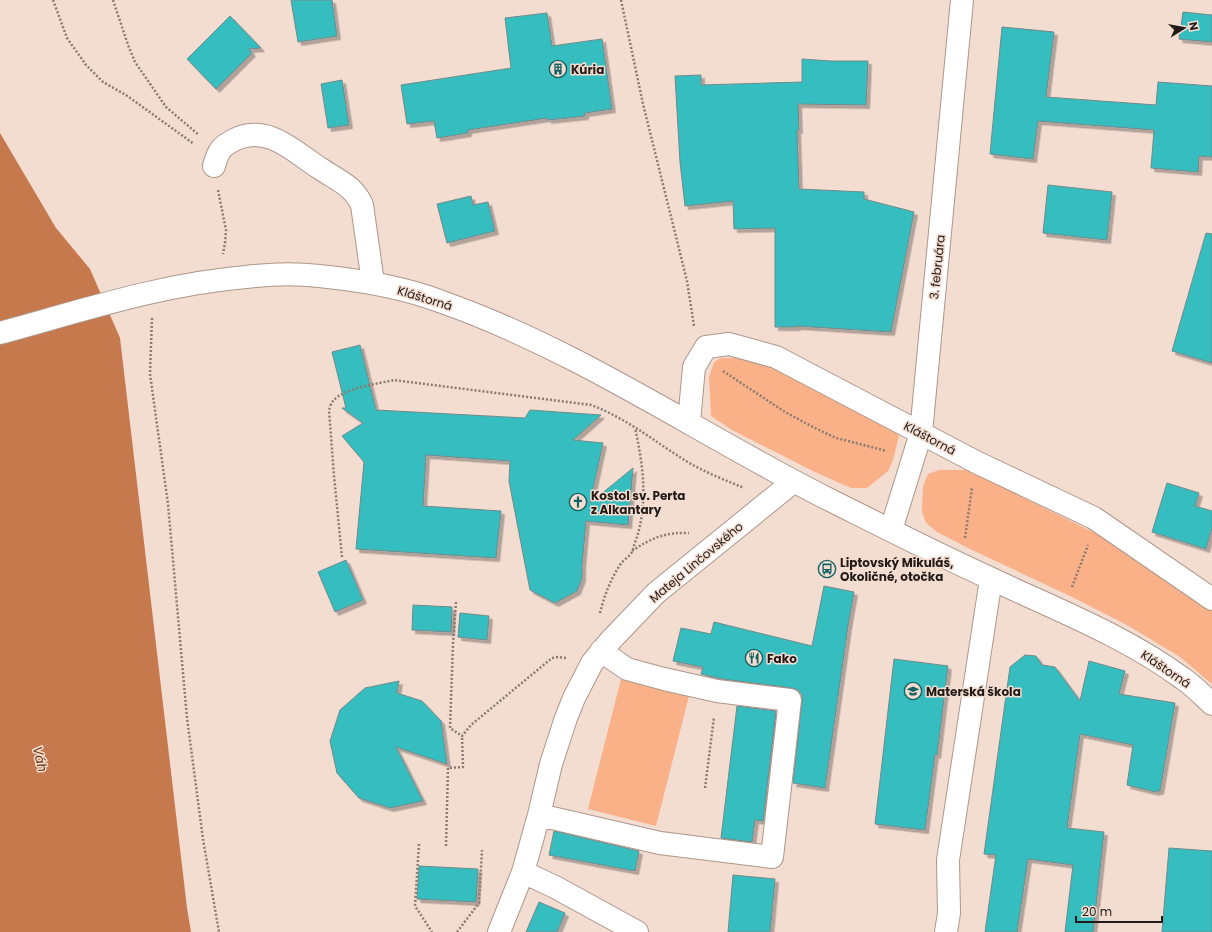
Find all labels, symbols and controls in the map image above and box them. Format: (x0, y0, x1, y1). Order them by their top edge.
north arrow (1164, 8, 1204, 48)
text: N (1185, 21, 1202, 32)
building icon: Kúria (548, 59, 568, 79)
place label: Kúria (571, 61, 604, 78)
street label: 3. februára (925, 234, 949, 300)
street label: Kláštorná (395, 282, 455, 314)
street label: Kláštorná (901, 417, 959, 459)
place label: Kostol sv. Perta z Alkantary (591, 487, 685, 518)
church icon: Kostol sv. Perta z Alkantary (568, 492, 588, 512)
street label: Mateja Linčovského (646, 518, 747, 606)
place label: Liptovský Mikuláš, Okoličné, otočka (840, 554, 954, 585)
bus stop icon: Liptovský Mikuláš, Okoličné, otočka (817, 559, 837, 579)
street label: Kláštorná (1138, 646, 1194, 692)
restaurant icon: Fako (744, 648, 764, 668)
place label: Fako (767, 650, 797, 667)
school or university icon: Materská škola (903, 681, 923, 701)
place label: Materská škola (926, 683, 1021, 700)
water label: Váh (28, 744, 52, 774)
scale bar (1076, 898, 1162, 924)
text: 20 m (1082, 903, 1112, 920)

